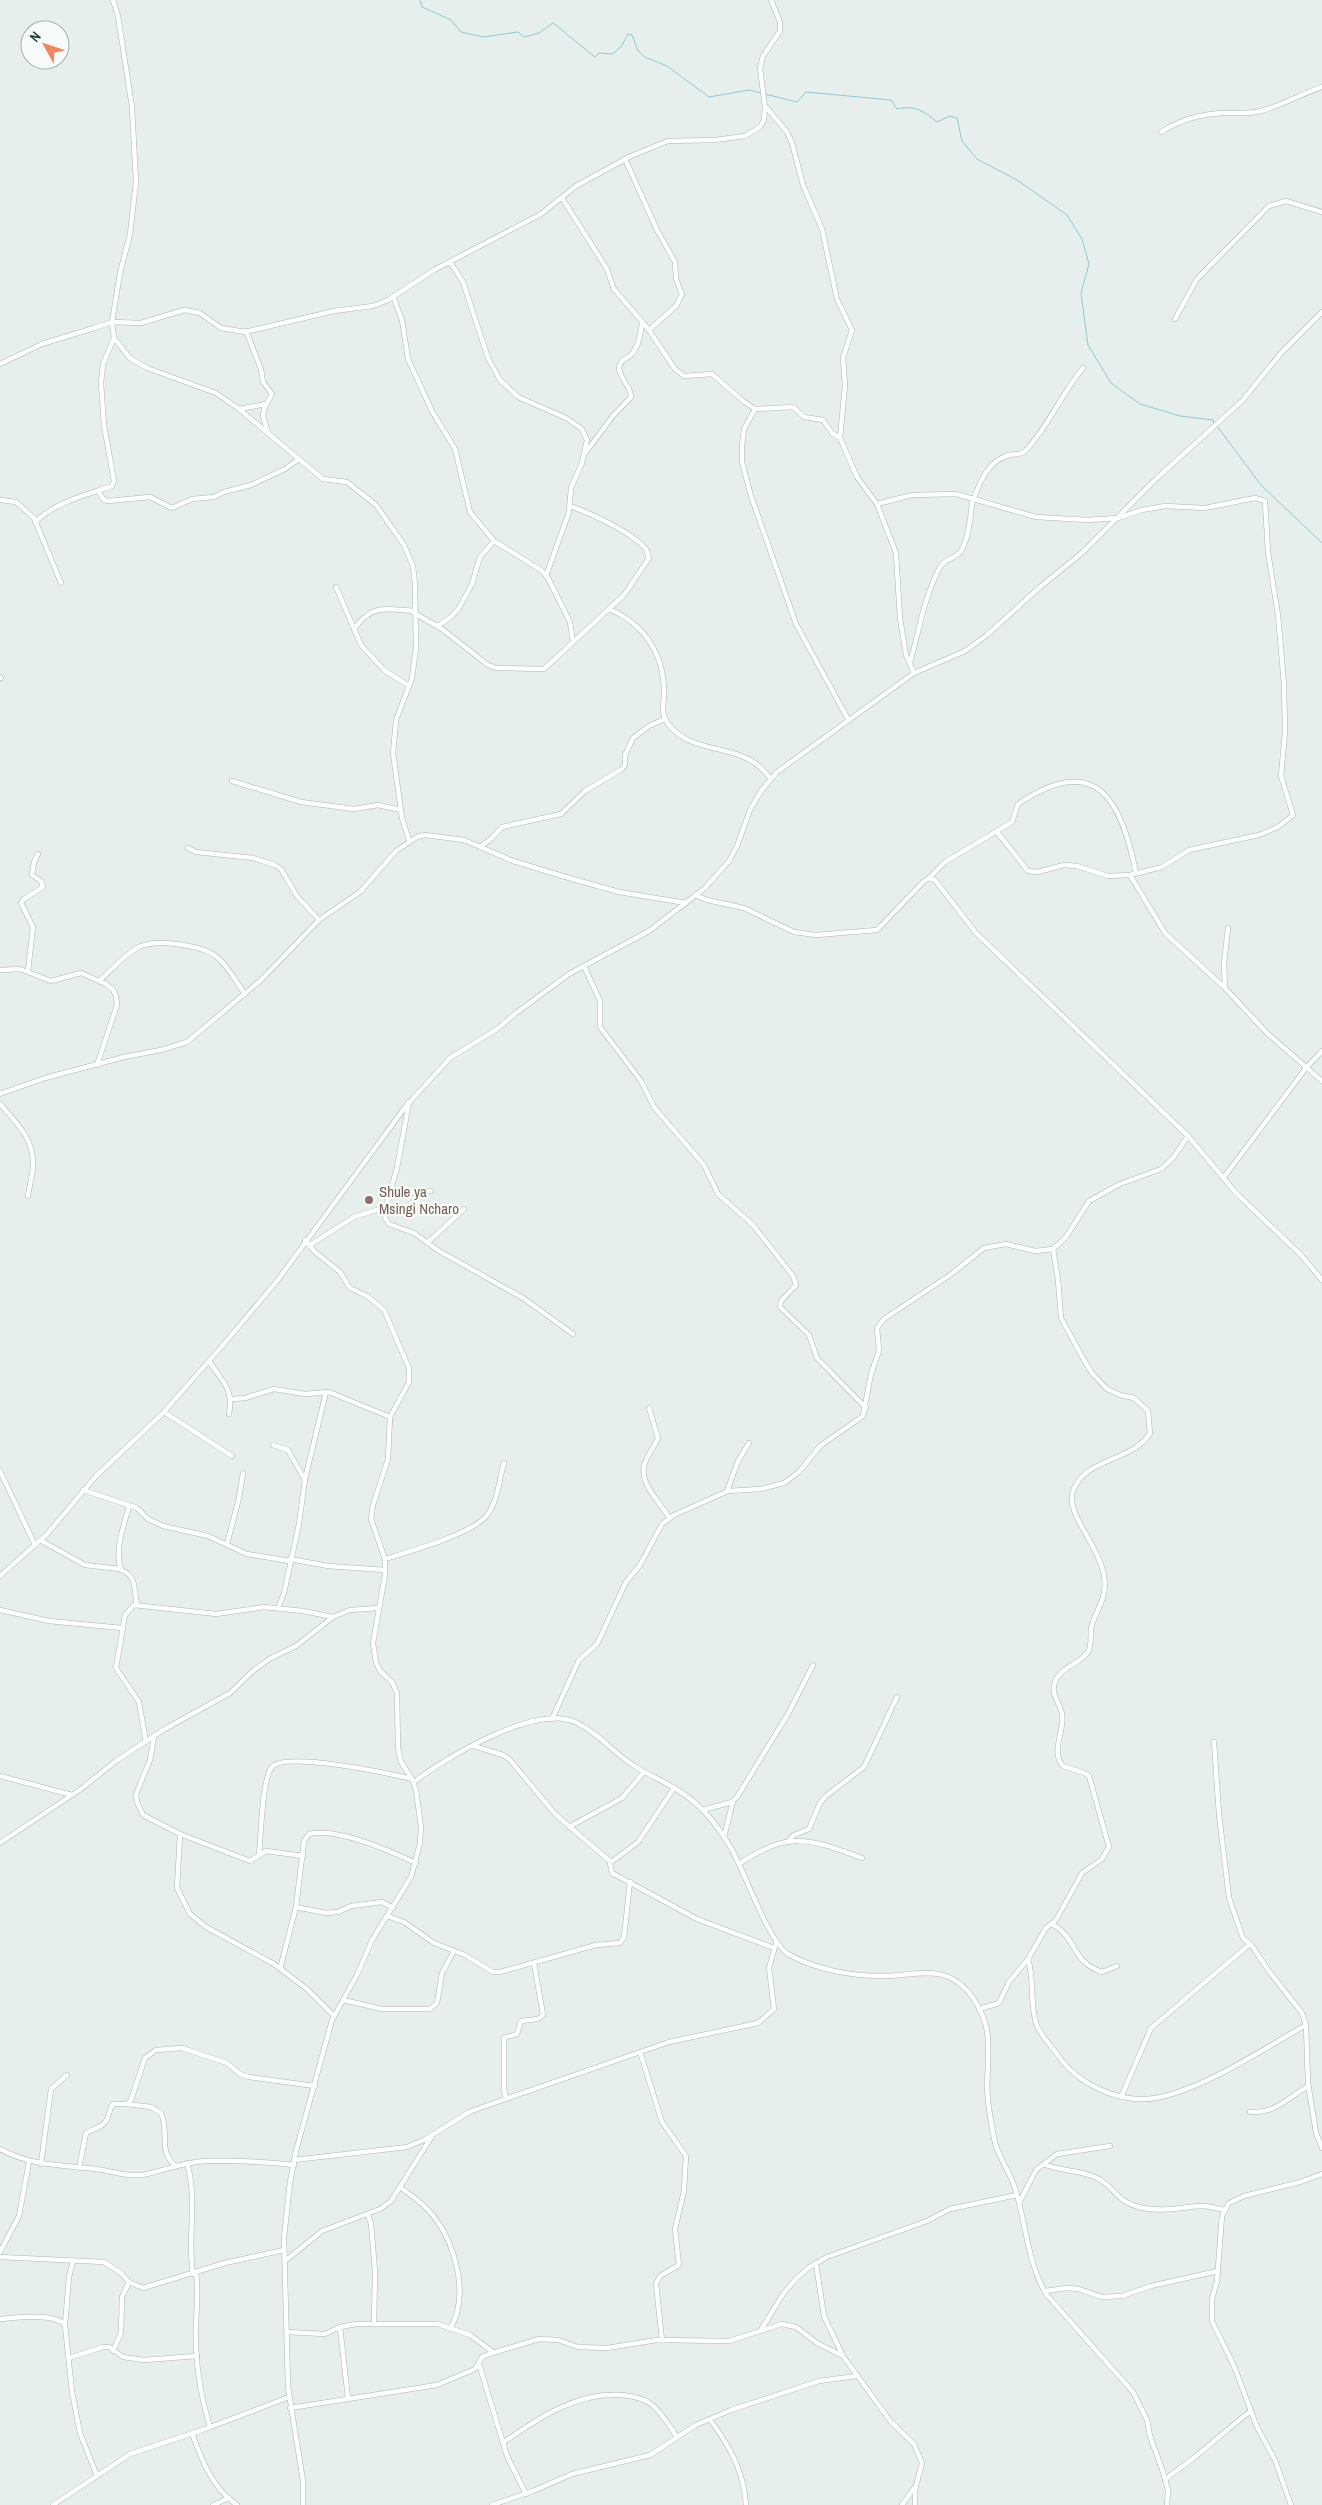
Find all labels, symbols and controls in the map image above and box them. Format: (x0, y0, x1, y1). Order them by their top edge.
north arrow (20, 20, 70, 70)
text: N (25, 28, 45, 46)
place label: Shule ya Msingi Ncharo (379, 1181, 459, 1219)
marker: Shule ya Msingi Ncharo (363, 1194, 375, 1206)

